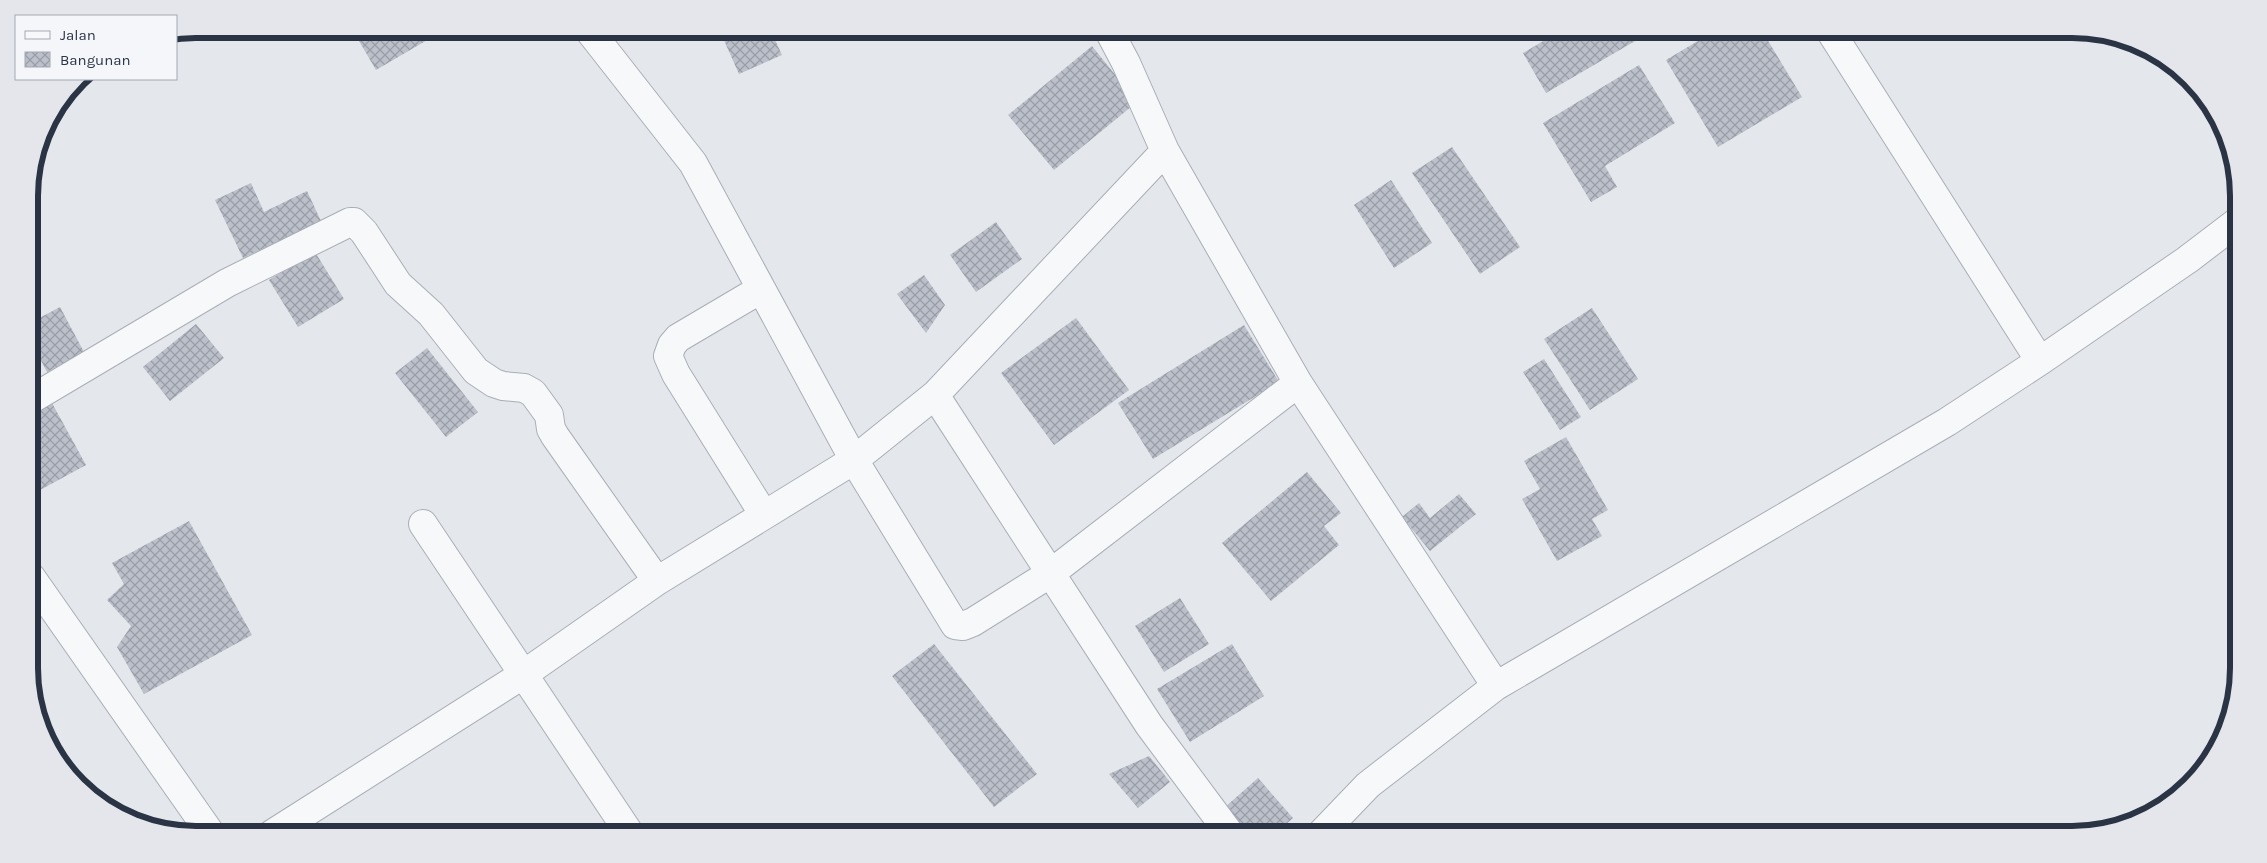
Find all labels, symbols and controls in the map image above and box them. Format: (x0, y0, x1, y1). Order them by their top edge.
legend (15, 15, 178, 80)
text: Jalan (60, 26, 96, 44)
text: Bangunan (60, 51, 131, 69)

